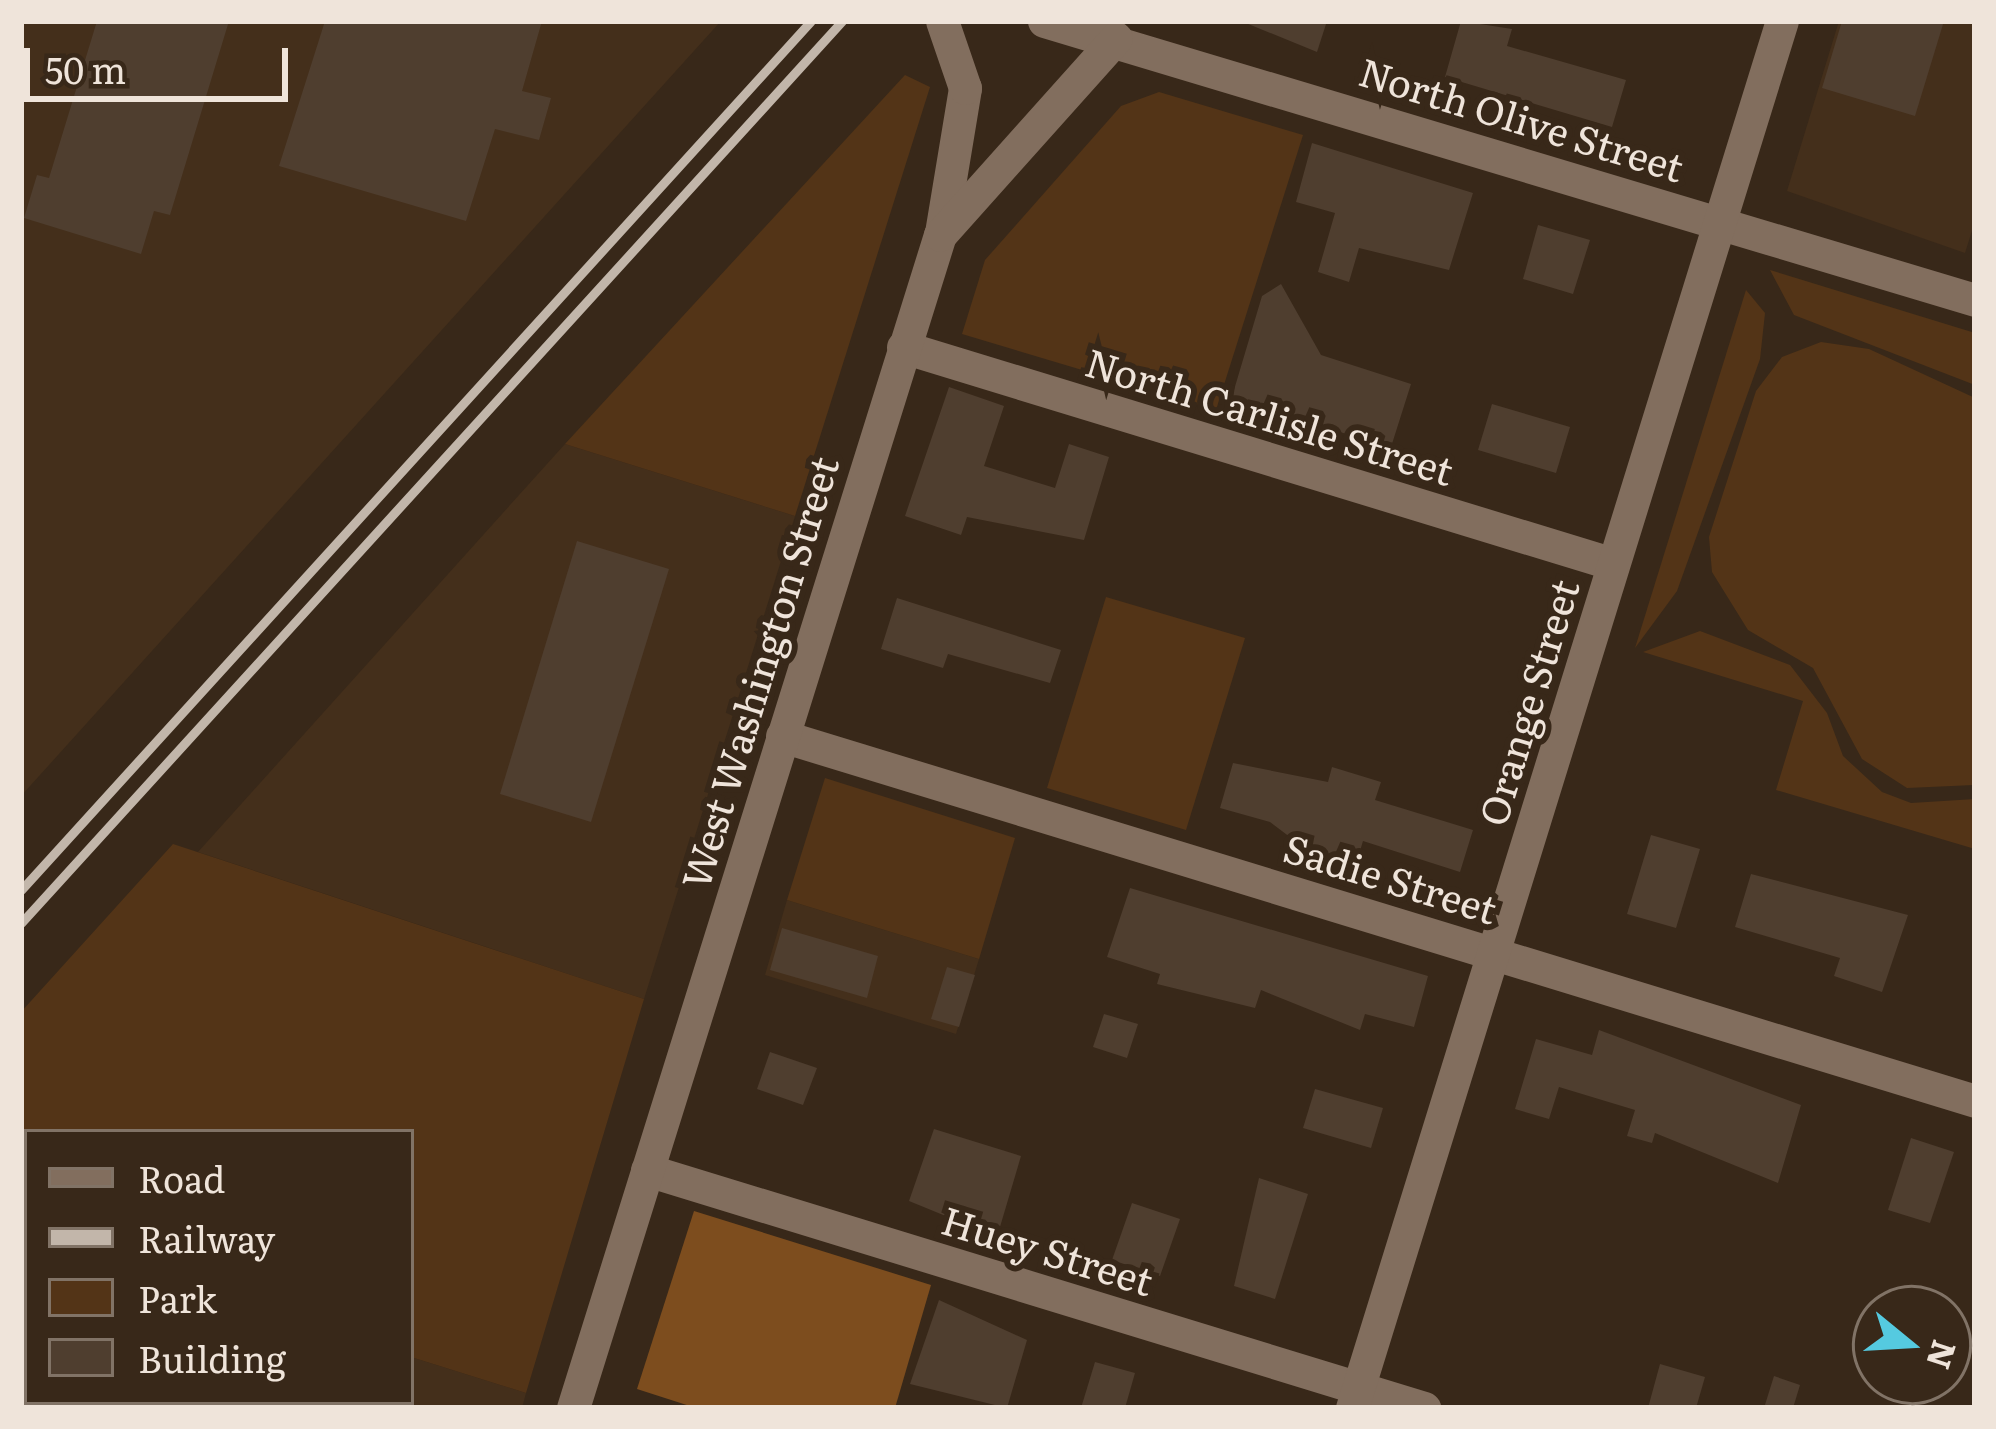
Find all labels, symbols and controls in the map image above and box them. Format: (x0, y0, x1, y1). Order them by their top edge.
scale bar (30, 24, 294, 98)
text: 50 m (45, 42, 126, 95)
street label: North Olive Street (1354, 46, 1690, 190)
street label: North Carlisle Street (1080, 337, 1460, 493)
street label: West Washington Street (670, 450, 846, 894)
street label: Orange Street (1467, 573, 1587, 831)
street label: Sadie Street (1279, 822, 1503, 932)
legend (24, 1129, 414, 1405)
text: Road (138, 1151, 225, 1204)
street label: Huey Street (937, 1195, 1159, 1303)
text: Railway (138, 1211, 275, 1264)
text: Park (138, 1271, 217, 1324)
north arrow (1852, 1285, 1972, 1405)
text: Building (138, 1331, 286, 1384)
text: N (1916, 1335, 1971, 1376)

